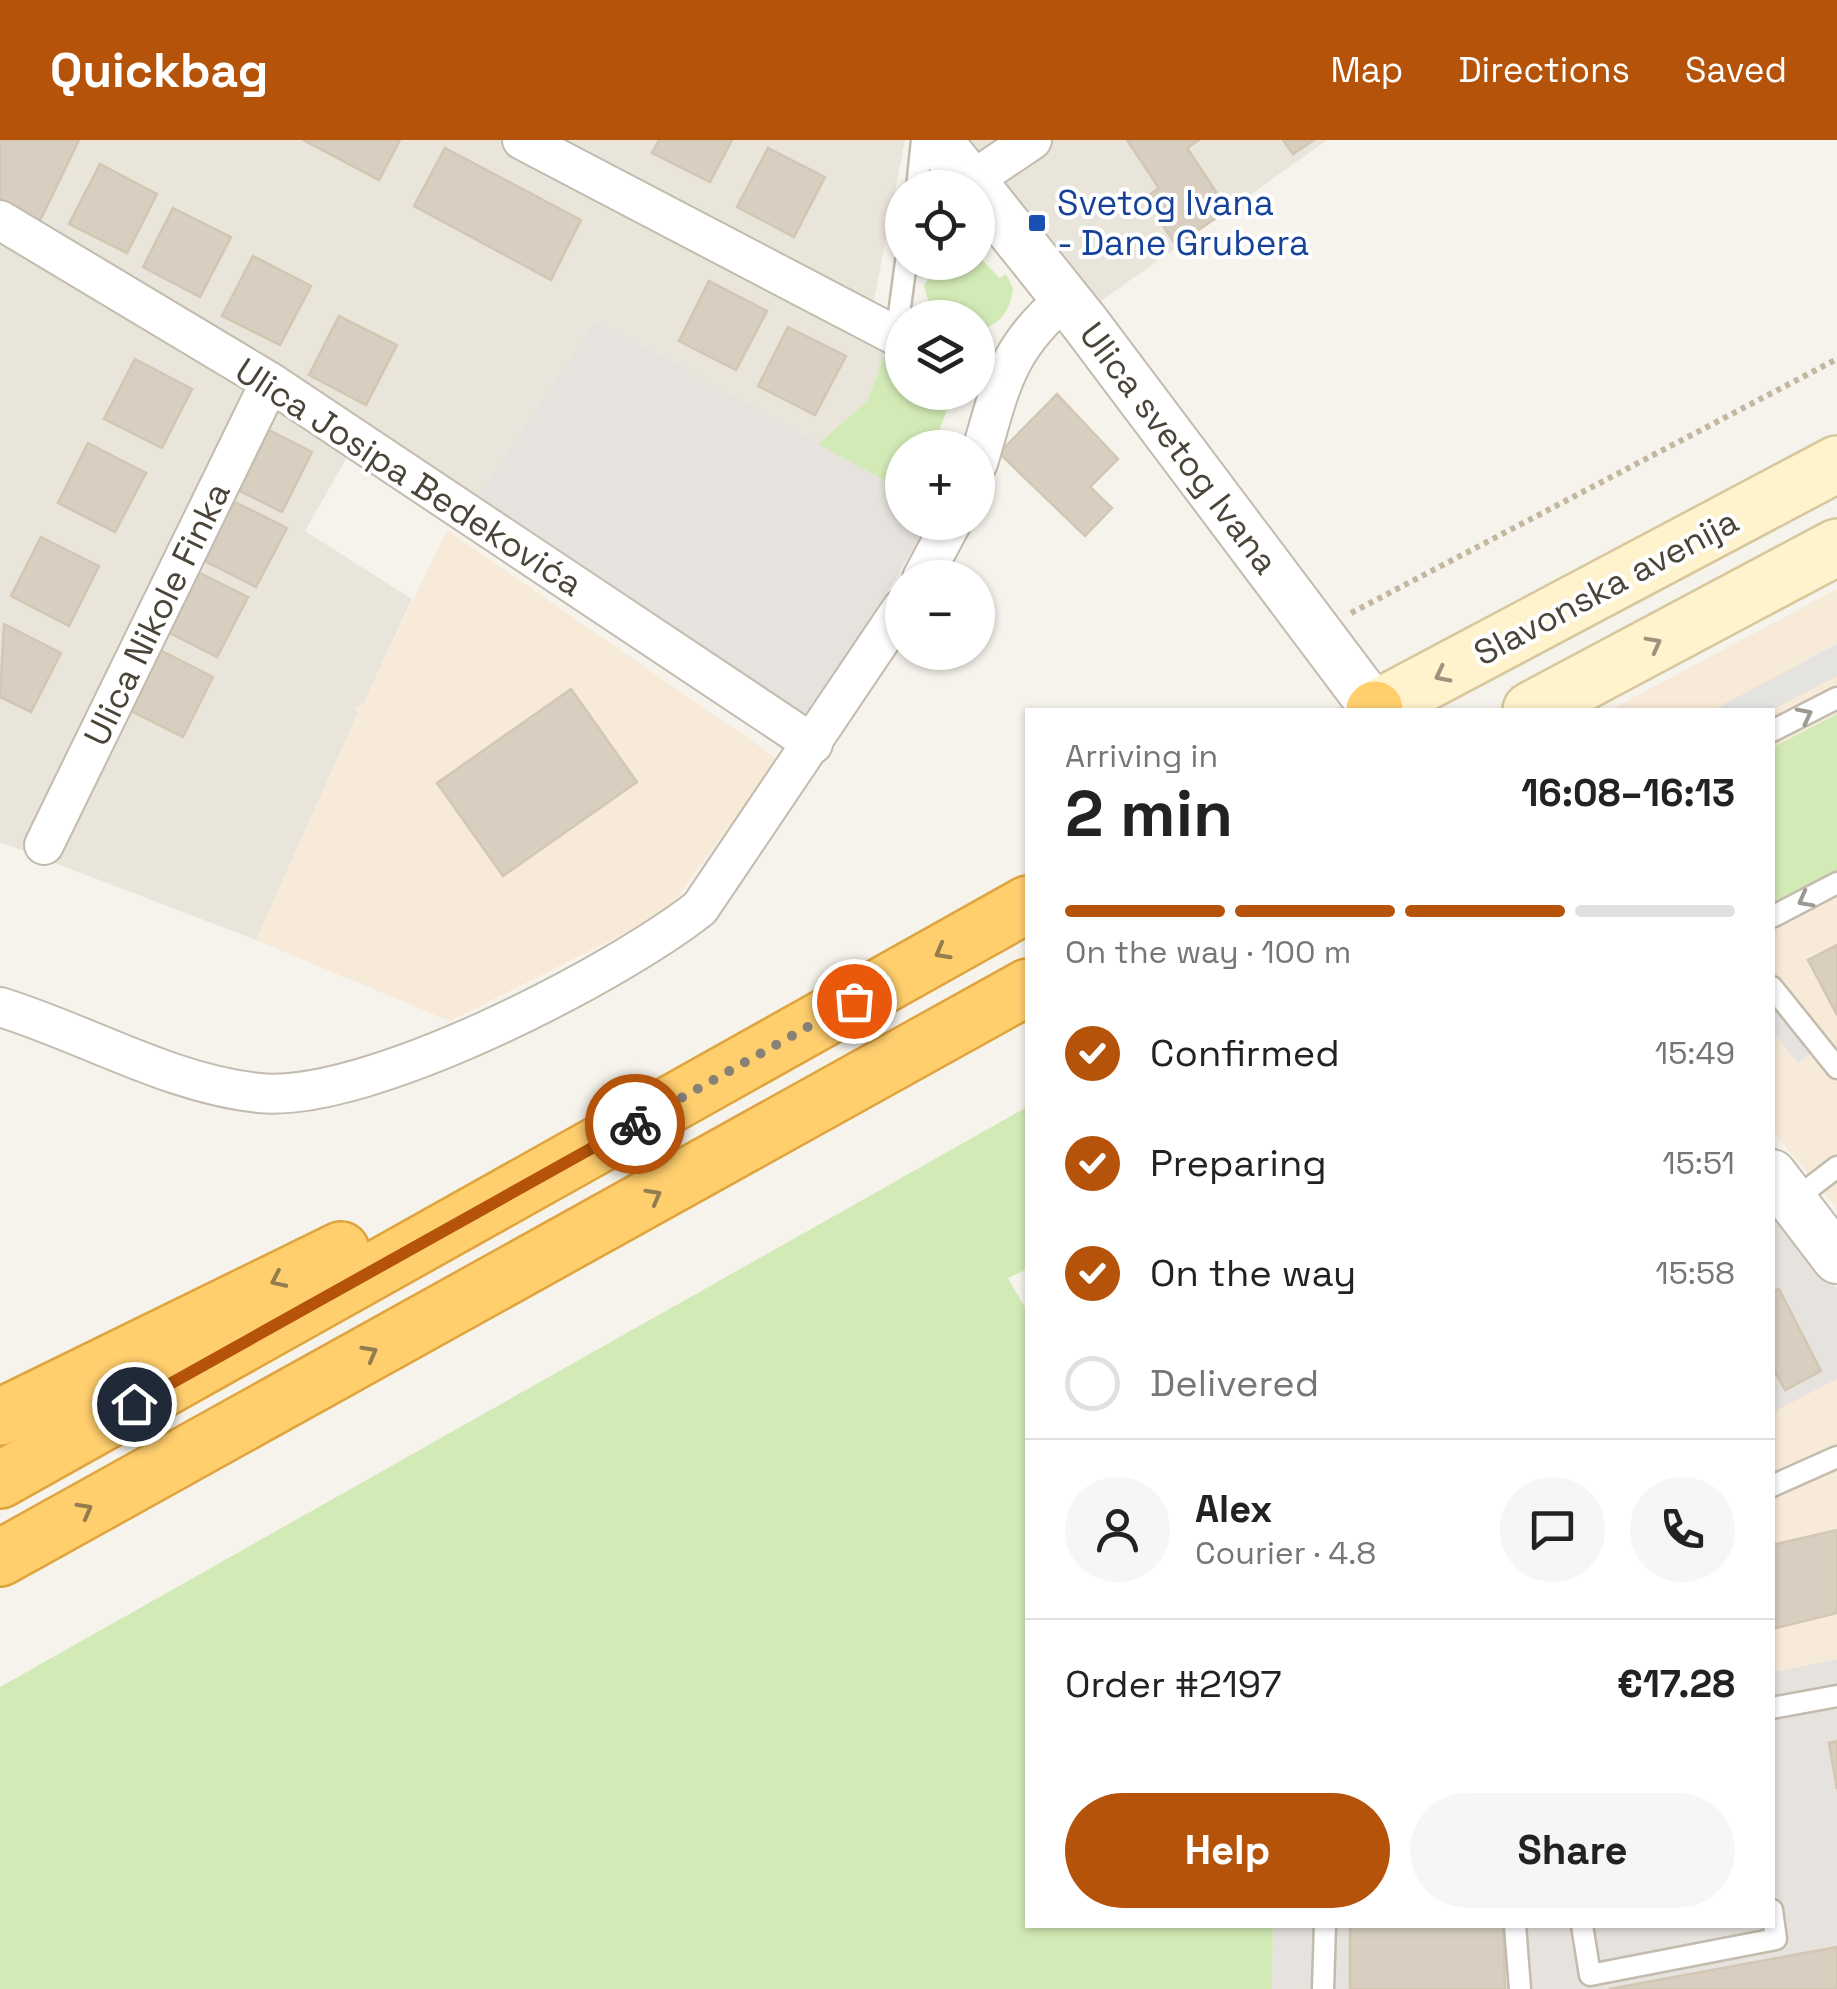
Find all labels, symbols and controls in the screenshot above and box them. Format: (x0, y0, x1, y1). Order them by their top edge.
text: Quickbag (50, 40, 269, 101)
text: Map (1330, 48, 1403, 92)
text: Directions (1458, 48, 1630, 92)
text: Saved (1685, 48, 1787, 92)
map controls (885, 170, 995, 670)
button: locate (885, 170, 995, 280)
place label: Svetog Ivana - Dane Grubera (1057, 181, 1309, 265)
marker: Svetog Ivana - Dane Grubera (1026, 212, 1048, 234)
button: layers (885, 300, 995, 410)
street label: Ulica svetog Ivana (1070, 314, 1288, 582)
street label: Ulica Josipa Bedekovića (227, 348, 591, 606)
button: + (885, 430, 995, 540)
street label: Ulica Nikole Finka (74, 475, 240, 753)
street label: Slavonska avenija (1466, 499, 1746, 675)
button: − (885, 560, 995, 670)
one-way arrow (1644, 637, 1662, 656)
one-way arrow (1434, 662, 1452, 682)
one-way arrow (1794, 708, 1812, 727)
text: Arriving in (1065, 736, 1218, 776)
text: 16:08–16:13 (1521, 769, 1735, 817)
text: 2 min (1065, 772, 1233, 855)
one-way arrow (1797, 888, 1815, 907)
text: On the way · 100 m (1065, 932, 1351, 972)
one-way arrow (935, 939, 953, 959)
pin (812, 959, 897, 1044)
icon: bag (827, 974, 882, 1029)
icon: check (1065, 1026, 1120, 1081)
text: Confirmed (1150, 1029, 1340, 1077)
text: 15:49 (1655, 1033, 1735, 1073)
courier (585, 1074, 685, 1174)
icon: bike (608, 1097, 663, 1152)
icon: check (1065, 1136, 1120, 1191)
text: Preparing (1150, 1139, 1327, 1187)
text: 15:51 (1662, 1143, 1735, 1183)
one-way arrow (643, 1188, 661, 1208)
icon: check (1065, 1246, 1120, 1301)
text: On the way (1150, 1249, 1356, 1297)
text: 15:58 (1655, 1253, 1735, 1293)
one-way arrow (270, 1267, 288, 1287)
one-way arrow (359, 1345, 377, 1365)
text: Delivered (1150, 1359, 1319, 1407)
pin (92, 1362, 177, 1447)
icon: home (107, 1377, 162, 1432)
button: person (1065, 1477, 1170, 1582)
button: chat (1500, 1477, 1605, 1582)
button: phone (1630, 1477, 1735, 1582)
text: Alex (1195, 1485, 1272, 1533)
one-way arrow (75, 1503, 93, 1523)
text: Courier · 4.8 (1195, 1533, 1376, 1573)
text: Order #2197 (1065, 1660, 1282, 1708)
text: €17.28 (1617, 1660, 1735, 1708)
button: Help (1065, 1793, 1390, 1908)
button: Share (1410, 1793, 1735, 1908)

